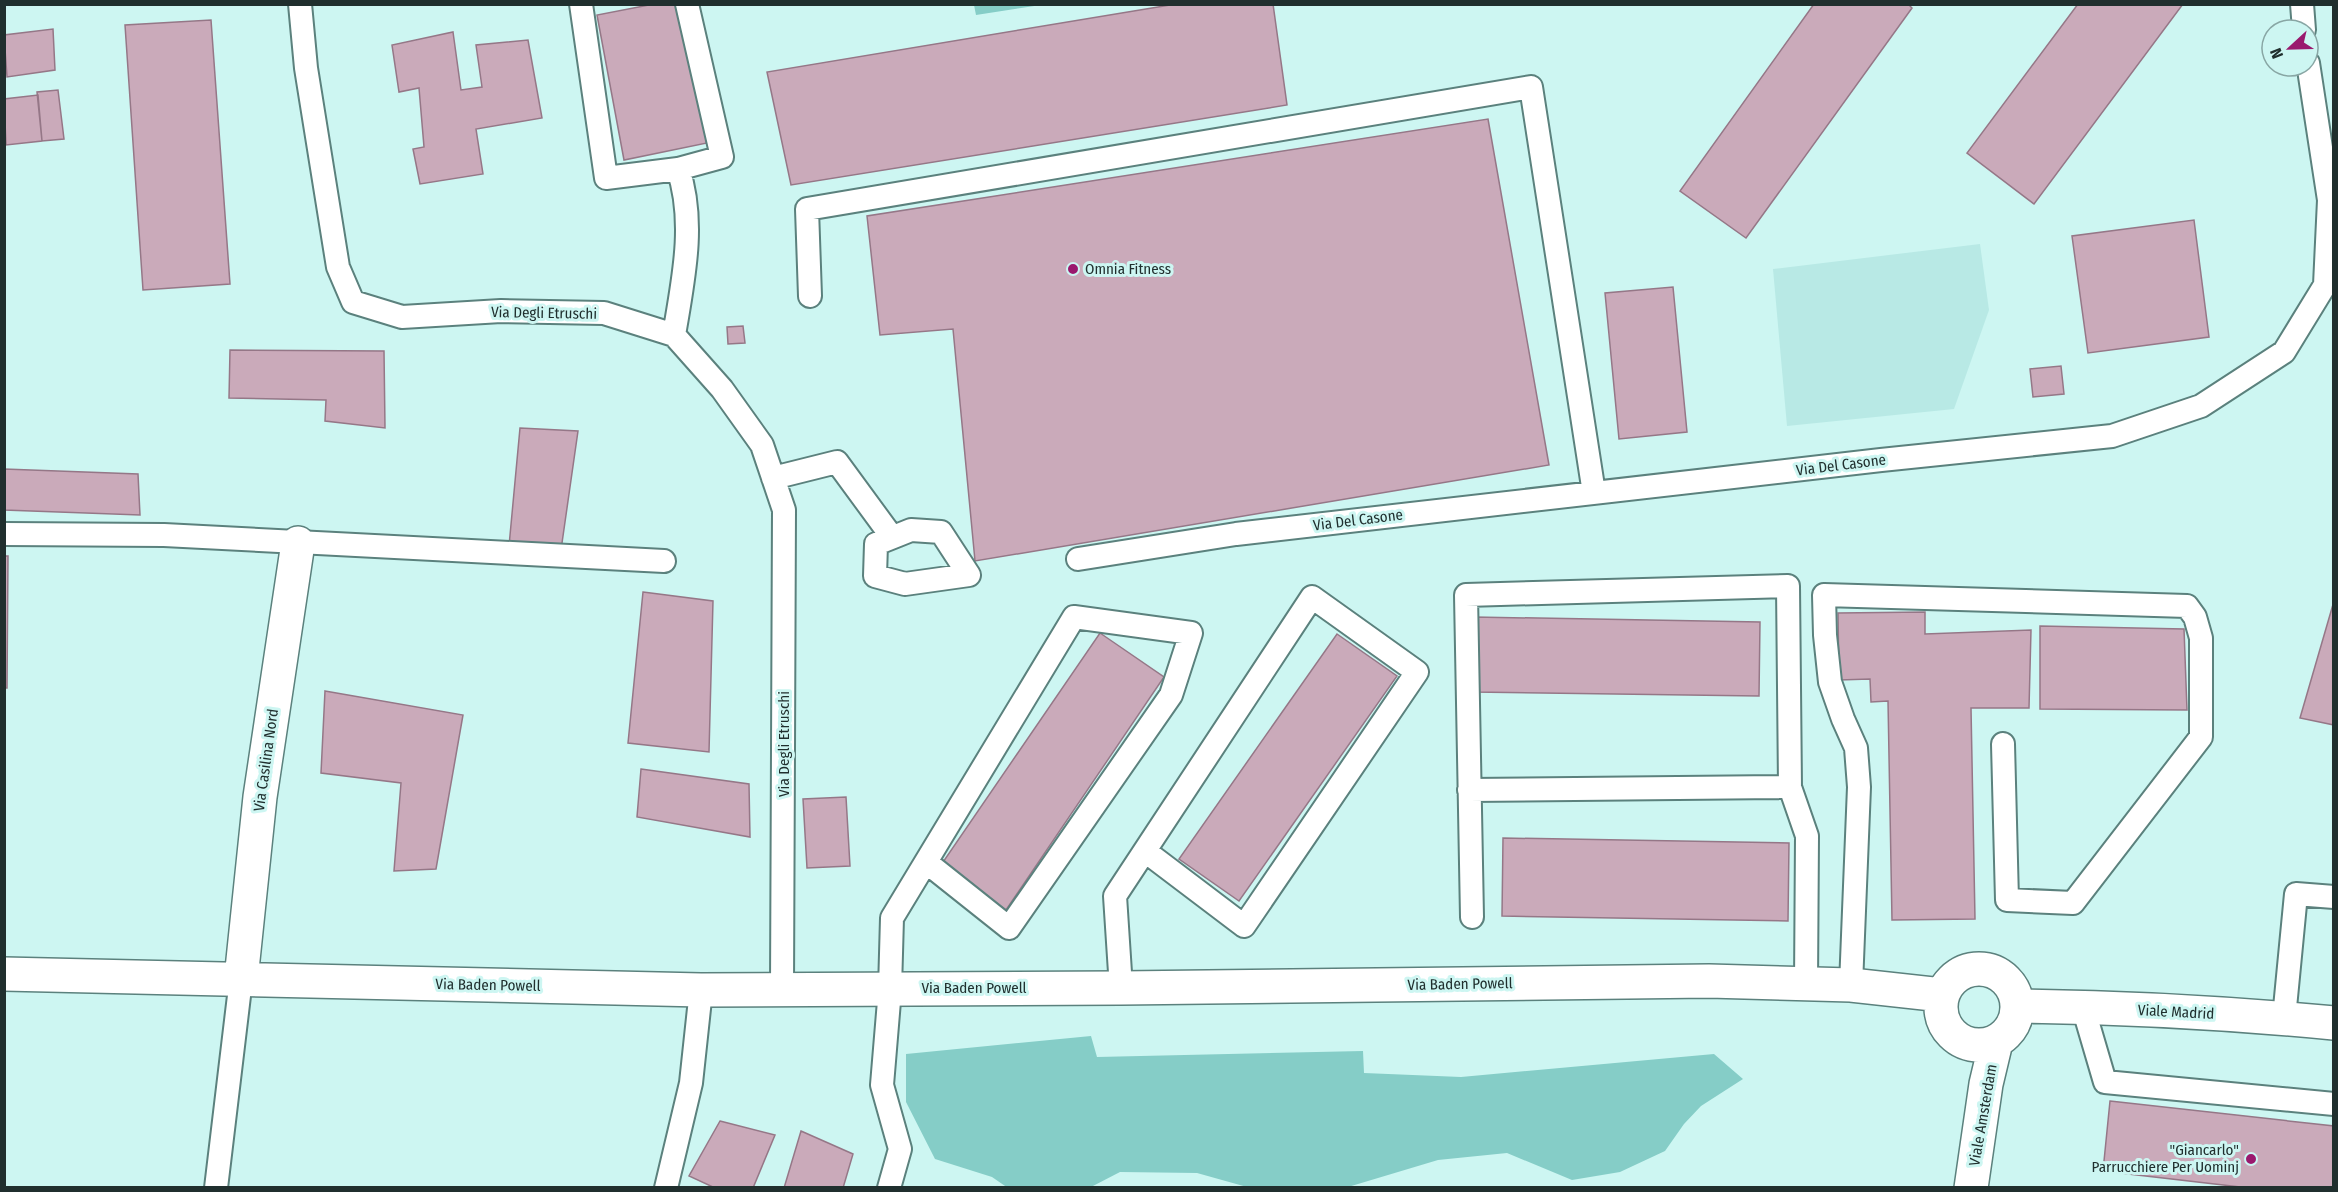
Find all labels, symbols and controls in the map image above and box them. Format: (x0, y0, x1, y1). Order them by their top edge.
north arrow (2260, 18, 2320, 78)
text: N (2266, 45, 2287, 61)
place label: Omnia Fitness (1085, 260, 1171, 278)
marker: Omnia Fitness (1066, 262, 1080, 276)
street label: Via Degli Etruschi (491, 303, 597, 323)
street label: Via Del Casone (1795, 451, 1887, 479)
street label: Via Del Casone (1312, 506, 1404, 534)
street label: Via Degli Etruschi (775, 691, 793, 797)
street label: Via Casilina Nord (250, 707, 282, 813)
street label: Via Baden Powell (1407, 974, 1513, 994)
street label: Via Baden Powell (435, 975, 541, 995)
street label: Via Baden Powell (921, 979, 1027, 997)
street label: Viale Madrid (2137, 1001, 2215, 1023)
street label: Viale Amsterdam (1965, 1063, 2001, 1167)
place label: "Giancarlo" Parrucchiere Per Uominj (2092, 1141, 2239, 1176)
marker: "Giancarlo" Parrucchiere Per Uominj (2244, 1152, 2258, 1166)

